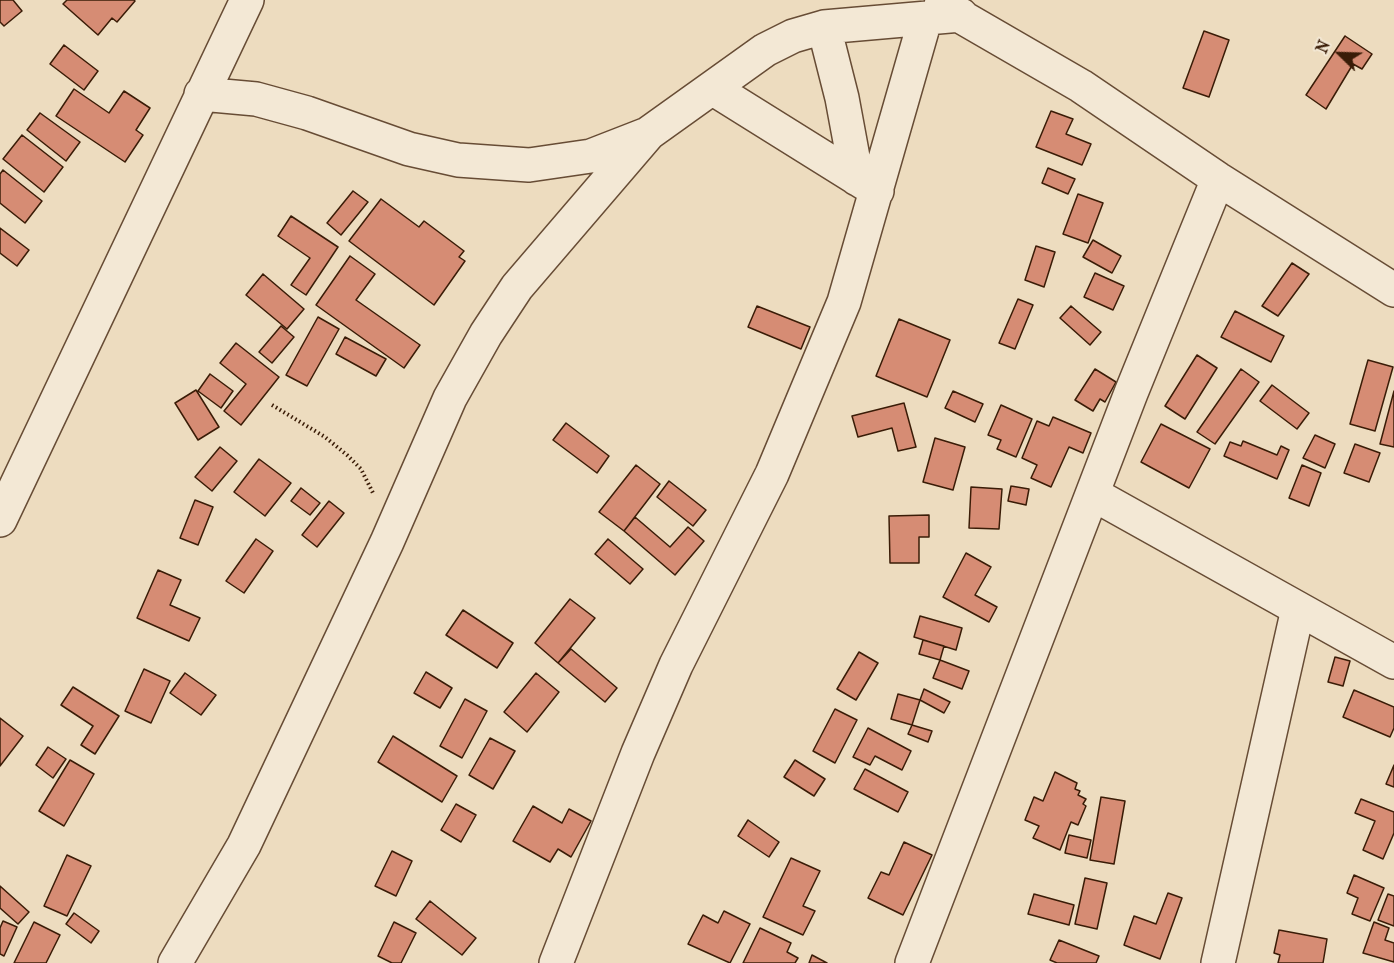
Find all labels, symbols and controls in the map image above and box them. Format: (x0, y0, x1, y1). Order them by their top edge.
north arrow (1310, 24, 1370, 84)
text: N (1312, 37, 1334, 56)

